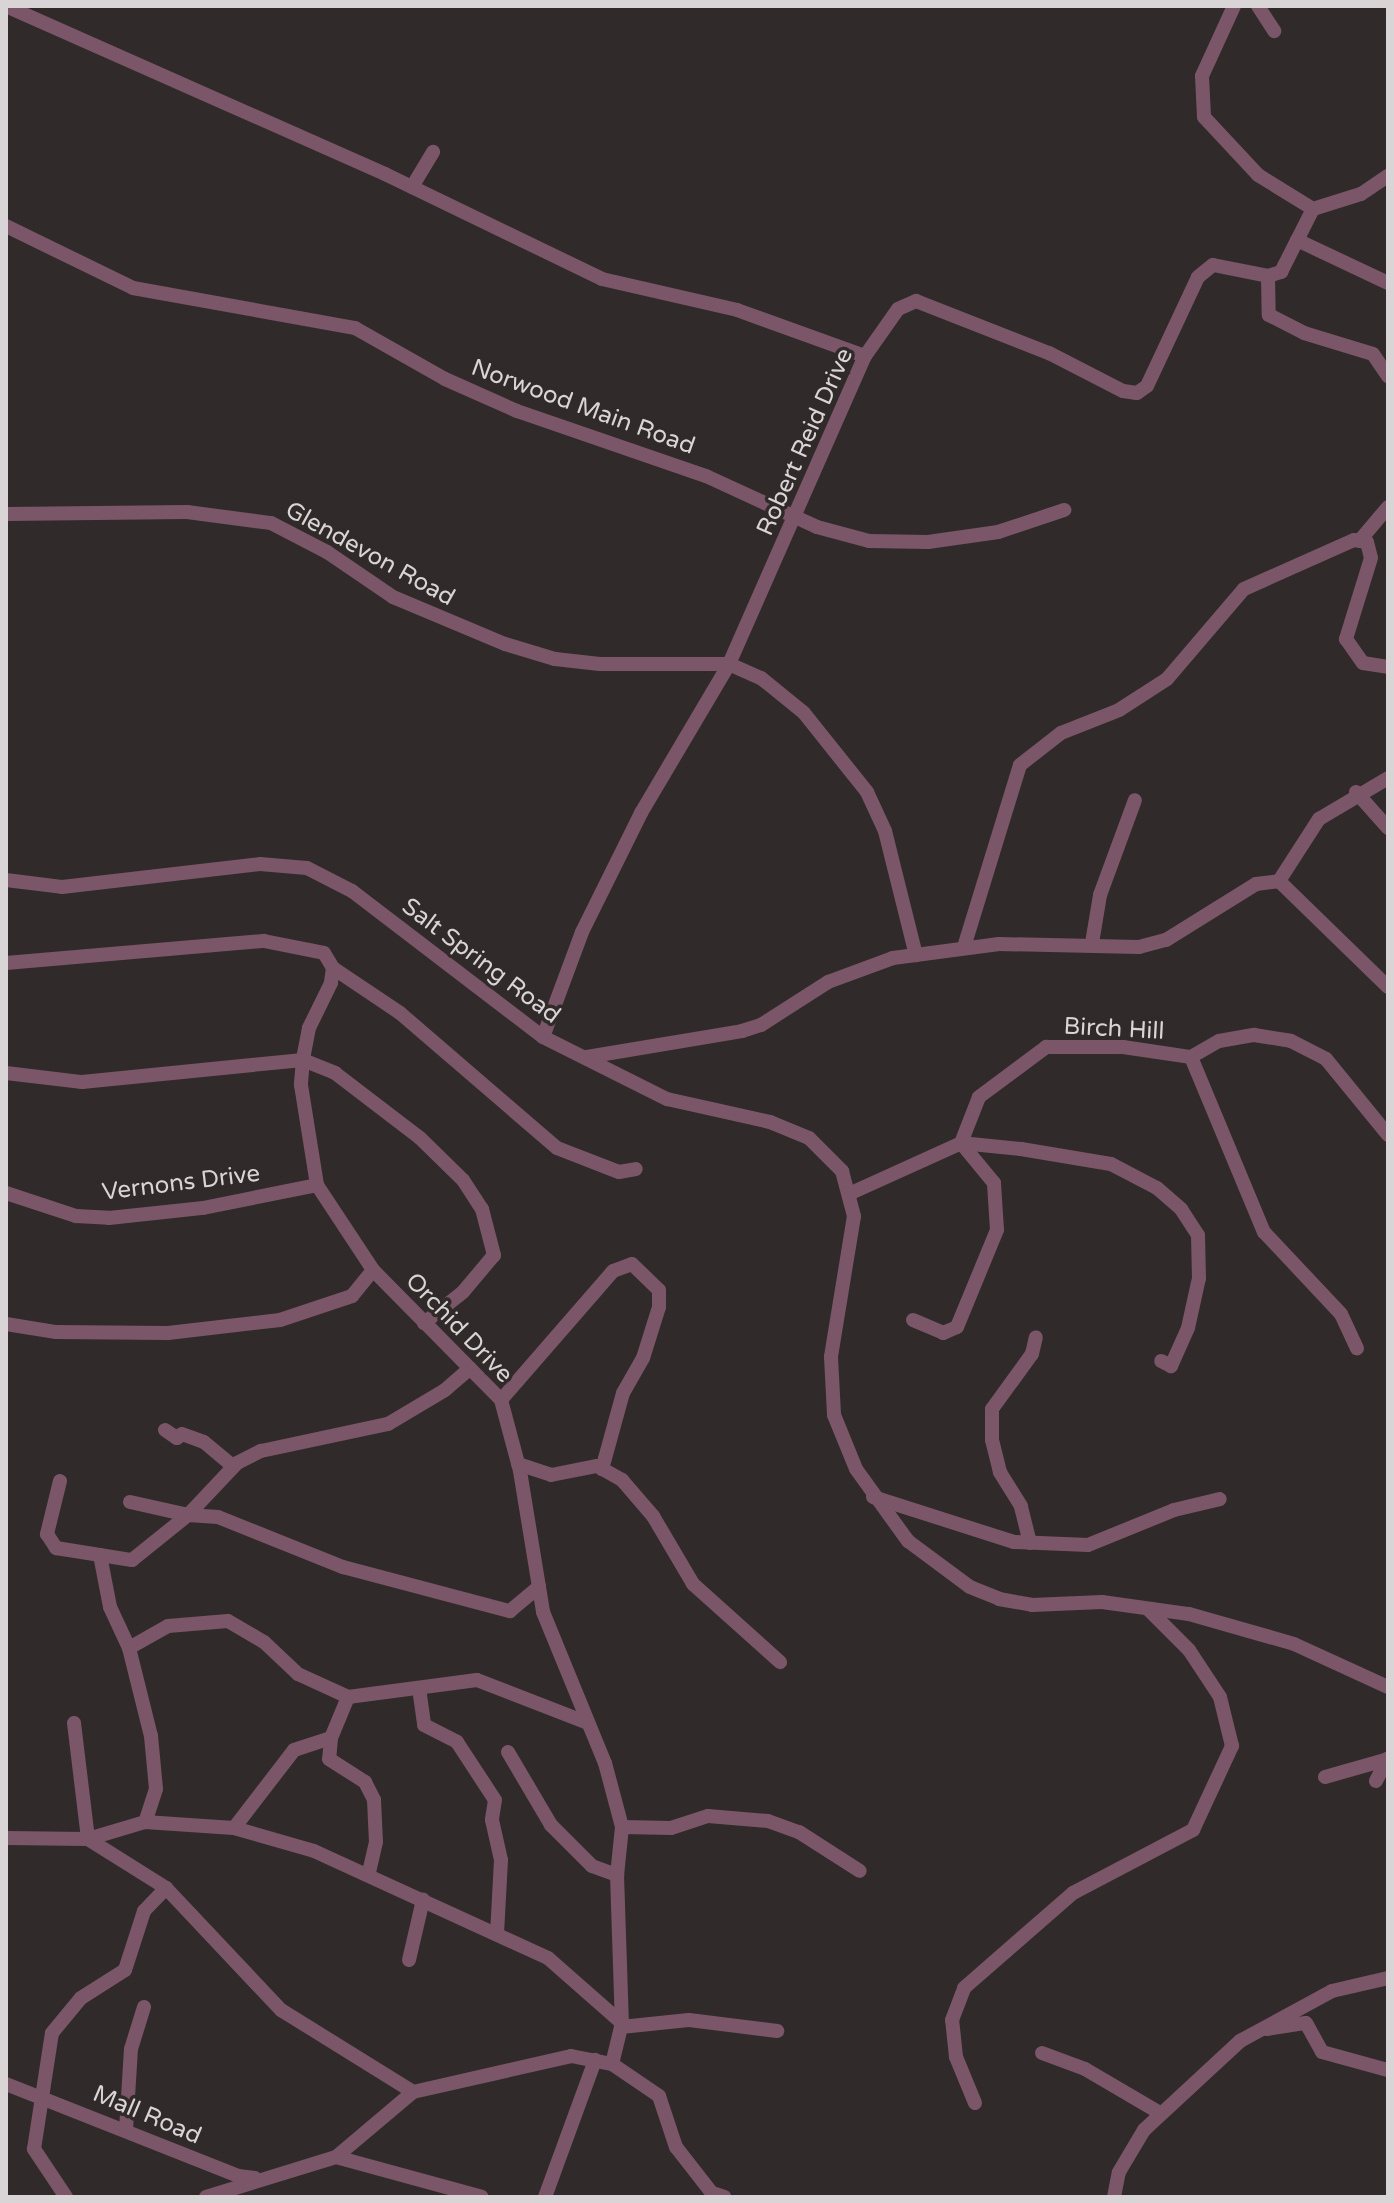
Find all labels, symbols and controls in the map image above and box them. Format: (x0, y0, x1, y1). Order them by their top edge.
street label: Robert Reid Drive (751, 344, 859, 540)
street label: Norwood Main Road (467, 353, 699, 461)
street label: Glendevon Road (280, 496, 460, 612)
street label: Salt Spring Road (396, 892, 566, 1030)
street label: Birch Hill (1063, 1012, 1165, 1046)
street label: Vernons Drive (100, 1159, 262, 1207)
street label: Orchid Drive (399, 1267, 519, 1389)
street label: Mall Road (88, 2079, 206, 2151)

